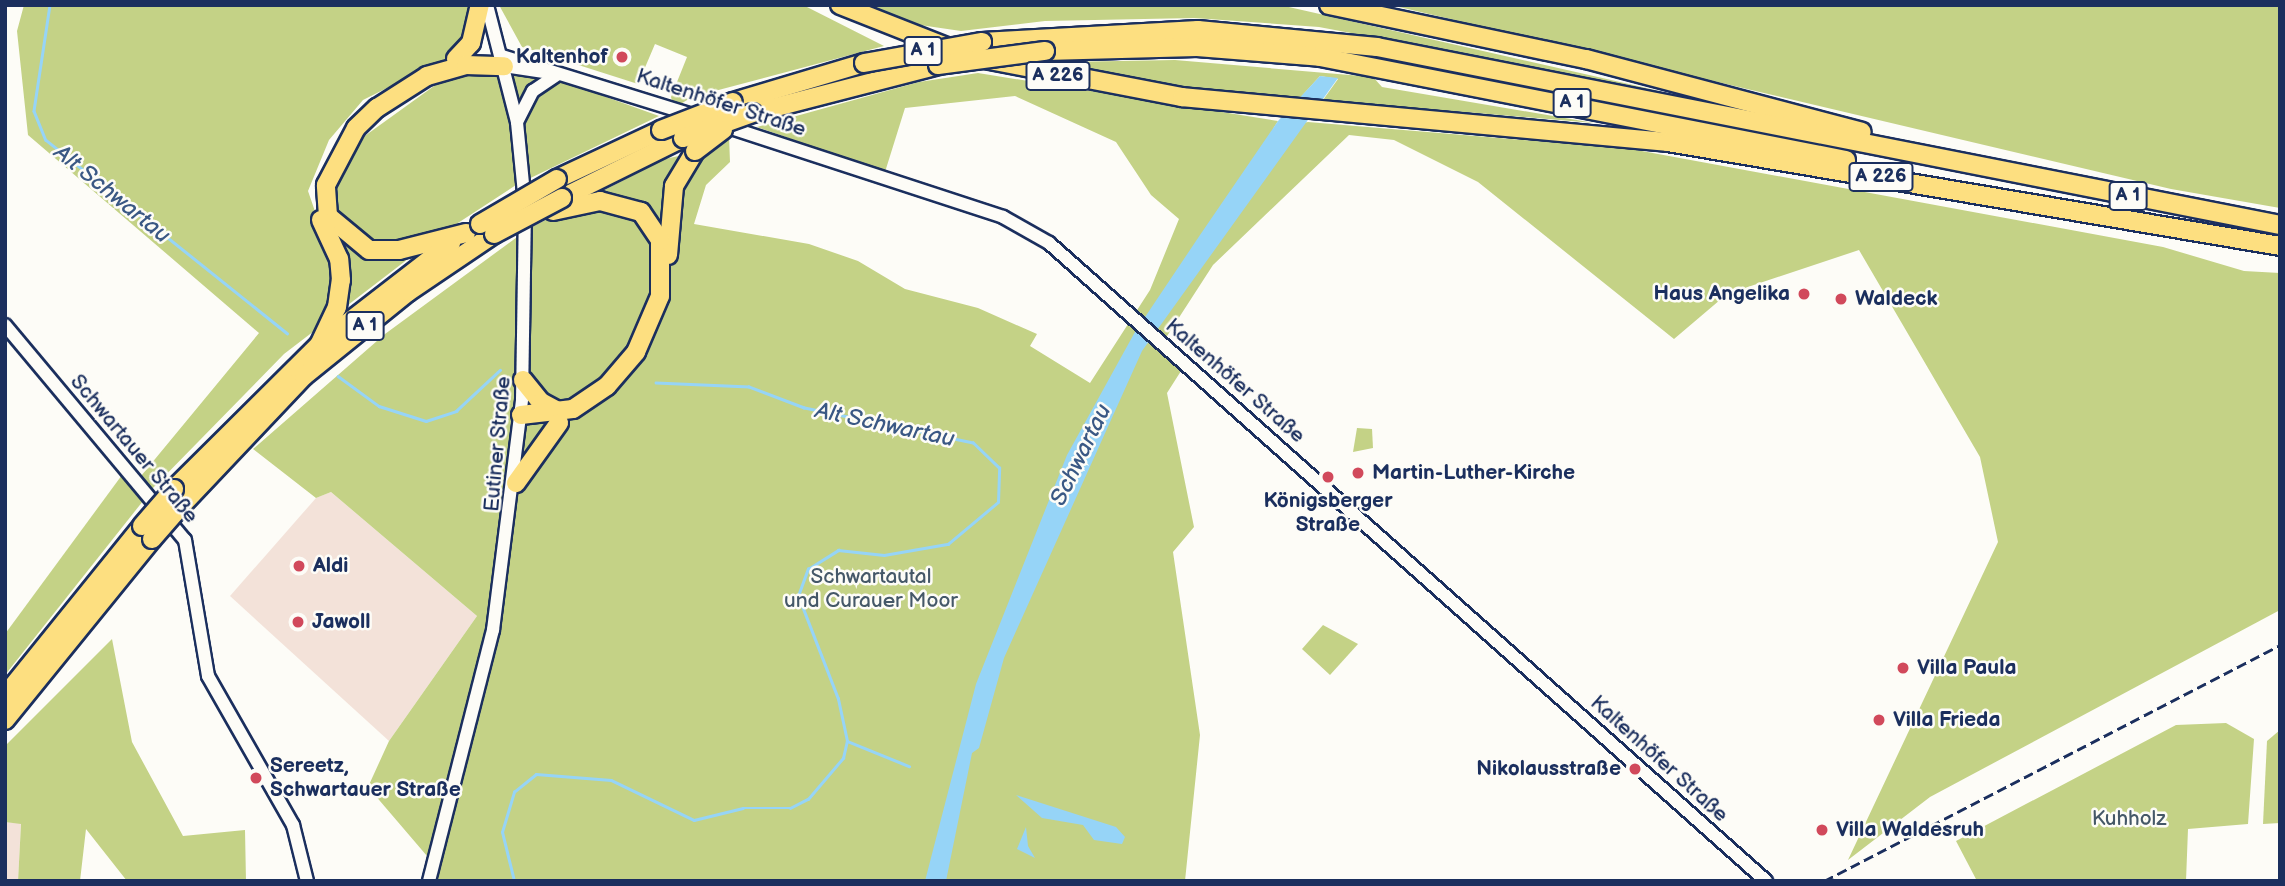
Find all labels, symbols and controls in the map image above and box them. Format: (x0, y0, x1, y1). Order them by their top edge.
road number: A 1 (902, 36, 944, 66)
place label: Kaltenhof (516, 44, 608, 70)
marker: Kaltenhof (614, 49, 630, 65)
road number: A 226 (1025, 60, 1091, 92)
street label: Kaltenhöfer Straße (633, 64, 809, 142)
road number: A 1 (1551, 88, 1593, 118)
water label: Alt Schwartau (48, 139, 176, 249)
road number: A 226 (1848, 162, 1914, 192)
road number: A 1 (2107, 180, 2149, 212)
place label: Haus Angelika (1653, 281, 1790, 307)
marker: Haus Angelika (1796, 286, 1812, 302)
place label: Waldeck (1855, 286, 1937, 312)
marker: Waldeck (1833, 291, 1849, 307)
road number: A 1 (344, 310, 386, 342)
street label: Kaltenhöfer Straße (1160, 313, 1310, 449)
street label: Schwartauer Straße (64, 369, 204, 529)
street label: Eutiner Straße (480, 375, 516, 513)
water label: Alt Schwartau (813, 397, 957, 453)
water label: Schwartau (1045, 400, 1117, 510)
place label: Martin-Luther-Kirche (1372, 460, 1575, 486)
marker: Martin-Luther-Kirche (1350, 465, 1366, 481)
marker: Königsberger Straße (1320, 469, 1336, 485)
place label: Königsberger Straße (1263, 488, 1393, 538)
place label: Aldi (313, 553, 349, 579)
marker: Aldi (291, 558, 307, 574)
park label: Schwartautal und Curauer Moor (784, 564, 958, 614)
place label: Jawoll (312, 609, 371, 635)
marker: Jawoll (290, 614, 306, 630)
place label: Villa Paula (1917, 655, 2016, 681)
marker: Villa Paula (1895, 660, 1911, 676)
street label: Kaltenhöfer Straße (1585, 690, 1733, 828)
place label: Villa Frieda (1893, 707, 2000, 733)
marker: Villa Frieda (1871, 712, 1887, 728)
place label: Sereetz, Schwartauer Straße (270, 753, 461, 803)
place label: Nikolausstraße (1476, 756, 1621, 782)
marker: Nikolausstraße (1627, 761, 1643, 777)
marker: Sereetz, Schwartauer Straße (248, 770, 264, 786)
park label: Kuhholz (2092, 806, 2166, 832)
place label: Villa Waldesruh (1836, 817, 1984, 843)
marker: Villa Waldesruh (1814, 822, 1830, 838)

